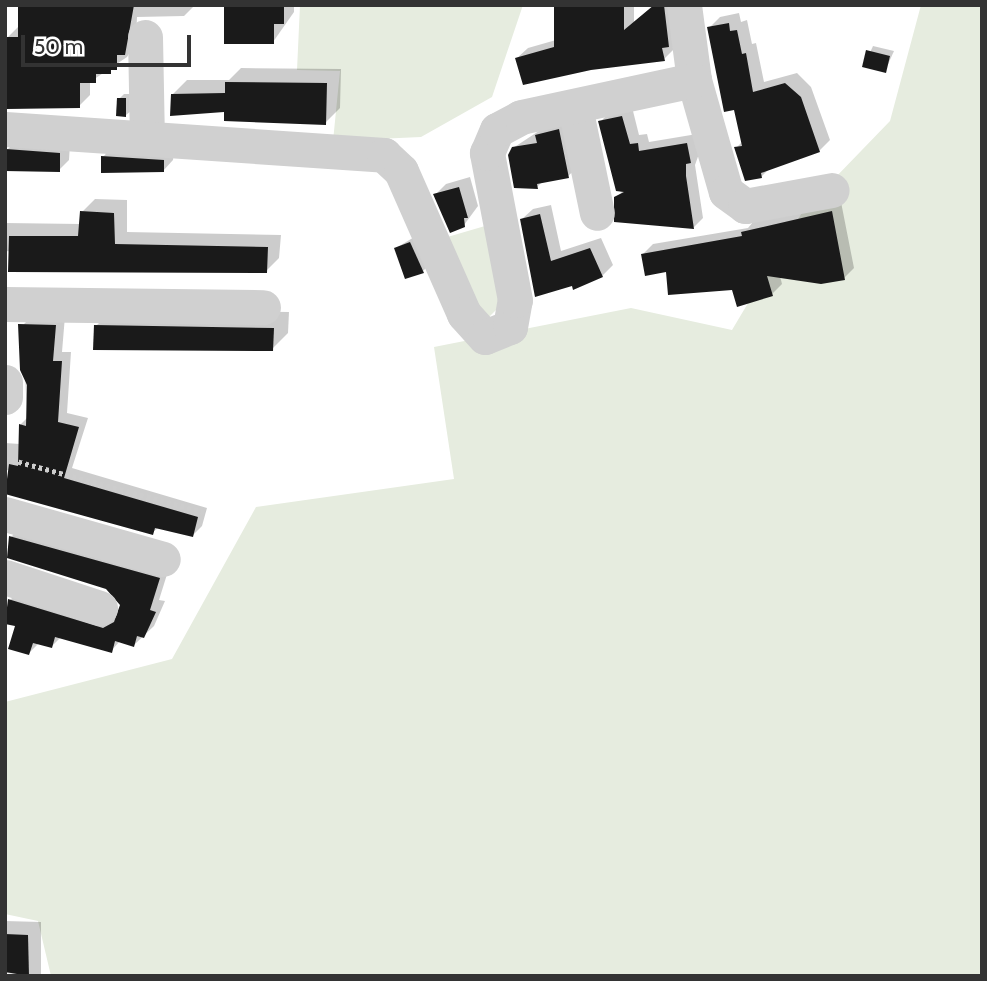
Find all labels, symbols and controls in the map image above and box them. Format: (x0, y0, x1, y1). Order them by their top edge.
scale bar (24, 21, 194, 65)
text: 50 m (34, 34, 83, 59)

